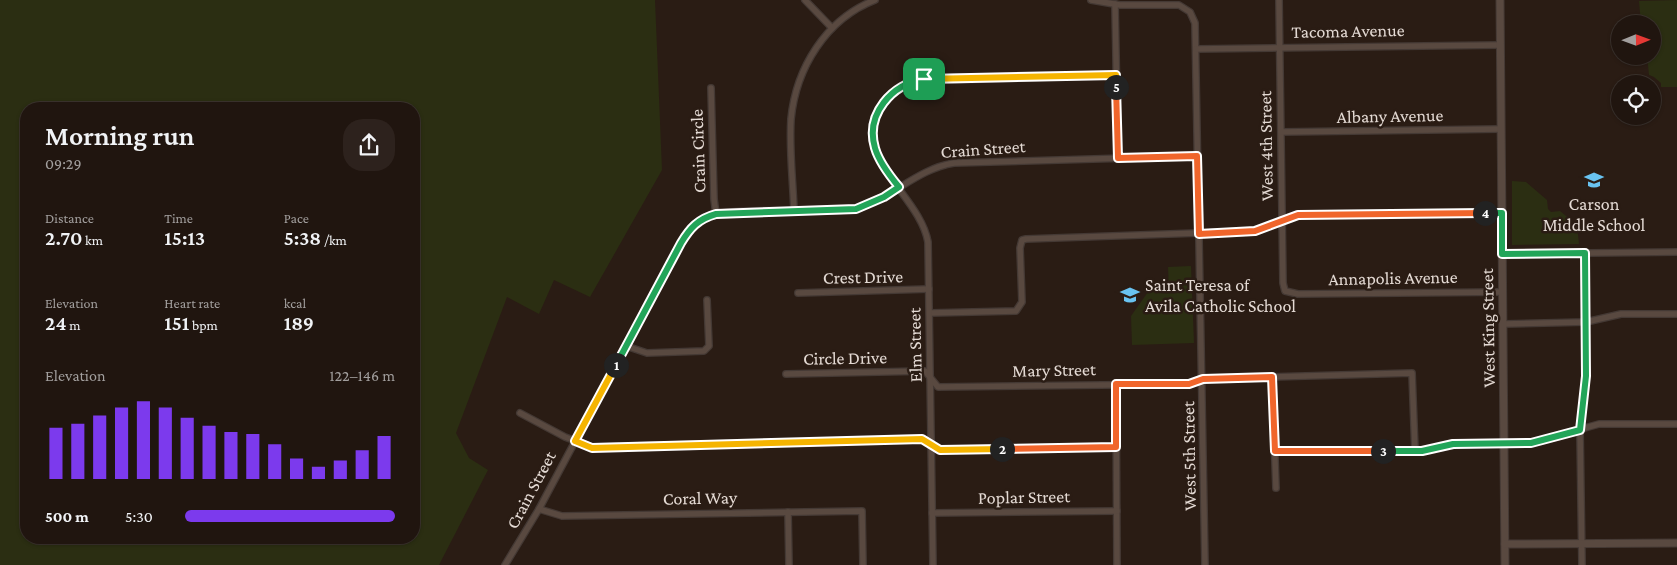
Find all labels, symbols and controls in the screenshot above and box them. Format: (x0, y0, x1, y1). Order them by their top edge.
north arrow (1611, 15, 1661, 65)
map controls (1611, 15, 1661, 125)
street label: Tacoma Avenue (1291, 20, 1405, 42)
pin (903, 58, 945, 100)
icon: arrive (910, 65, 938, 93)
pin: 5 (1104, 74, 1128, 100)
button: locate (1611, 75, 1661, 125)
text: 5 (1113, 79, 1120, 95)
street label: West 4th Street (1255, 90, 1277, 201)
street label: Albany Avenue (1336, 105, 1444, 127)
street label: Crain Circle (687, 109, 709, 193)
button: share (343, 119, 395, 171)
text: Morning run (45, 120, 194, 151)
street label: Crain Street (940, 136, 1027, 162)
text: 09:29 (45, 155, 82, 172)
school or university icon: Carson Middle School (1583, 169, 1605, 191)
place label: Carson Middle School (1543, 194, 1646, 235)
pin: 4 (1472, 200, 1498, 226)
text: 4 (1482, 205, 1489, 221)
text: Distance (45, 210, 94, 226)
text: Time (164, 210, 193, 226)
text: Pace (284, 210, 309, 226)
text: 2.70 (45, 226, 82, 250)
text: 15:13 (164, 226, 205, 250)
text: 5:38 (284, 226, 321, 250)
text: km (82, 232, 103, 248)
text: /km (321, 232, 347, 248)
street label: Crest Drive (823, 266, 903, 288)
street label: Annapolis Avenue (1328, 267, 1458, 289)
street label: West King Street (1477, 267, 1499, 388)
place label: Saint Teresa of Avila Catholic School (1145, 275, 1296, 316)
school or university icon: Saint Teresa of Avila Catholic School (1119, 284, 1141, 306)
text: Elevation (45, 295, 98, 311)
text: Heart rate (164, 295, 220, 311)
text: kcal (284, 295, 306, 311)
street label: Elm Street (904, 307, 926, 382)
text: 24 (45, 311, 67, 335)
text: 151 (164, 311, 189, 335)
text: 189 (284, 311, 314, 335)
text: m (67, 317, 80, 333)
text: bpm (189, 317, 218, 333)
street label: Circle Drive (803, 347, 887, 369)
pin: 1 (604, 352, 628, 378)
text: 1 (614, 357, 619, 373)
street label: Mary Street (1012, 359, 1097, 381)
text: Elevation (45, 367, 106, 384)
text: 122–146 m (329, 367, 395, 384)
street label: West 5th Street (1178, 400, 1200, 511)
pin: 2 (990, 436, 1014, 462)
pin: 3 (1370, 438, 1396, 464)
text: 2 (999, 441, 1006, 457)
text: 3 (1380, 443, 1387, 459)
street label: Crain Street (502, 447, 560, 532)
street label: Poplar Street (978, 486, 1071, 508)
street label: Coral Way (663, 487, 738, 509)
text: 500 m (45, 508, 89, 525)
text: 5:30 (125, 508, 153, 525)

